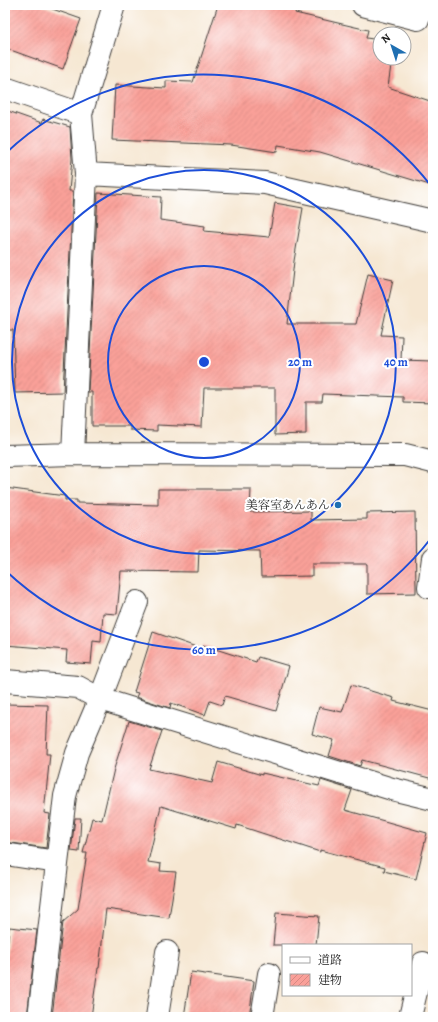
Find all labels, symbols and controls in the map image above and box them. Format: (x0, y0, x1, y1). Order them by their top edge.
north arrow (372, 26, 412, 66)
text: N (378, 30, 394, 47)
text: 20 m (288, 354, 312, 370)
text: 40 m (384, 354, 408, 370)
centre of rings (197, 355, 211, 369)
place label: 美容室あんあん (246, 497, 330, 513)
marker: 美容室あんあん (333, 500, 343, 510)
text: 60 m (192, 642, 216, 658)
legend (282, 944, 412, 996)
text: 道路 (318, 952, 342, 968)
text: 建物 (318, 972, 342, 988)

